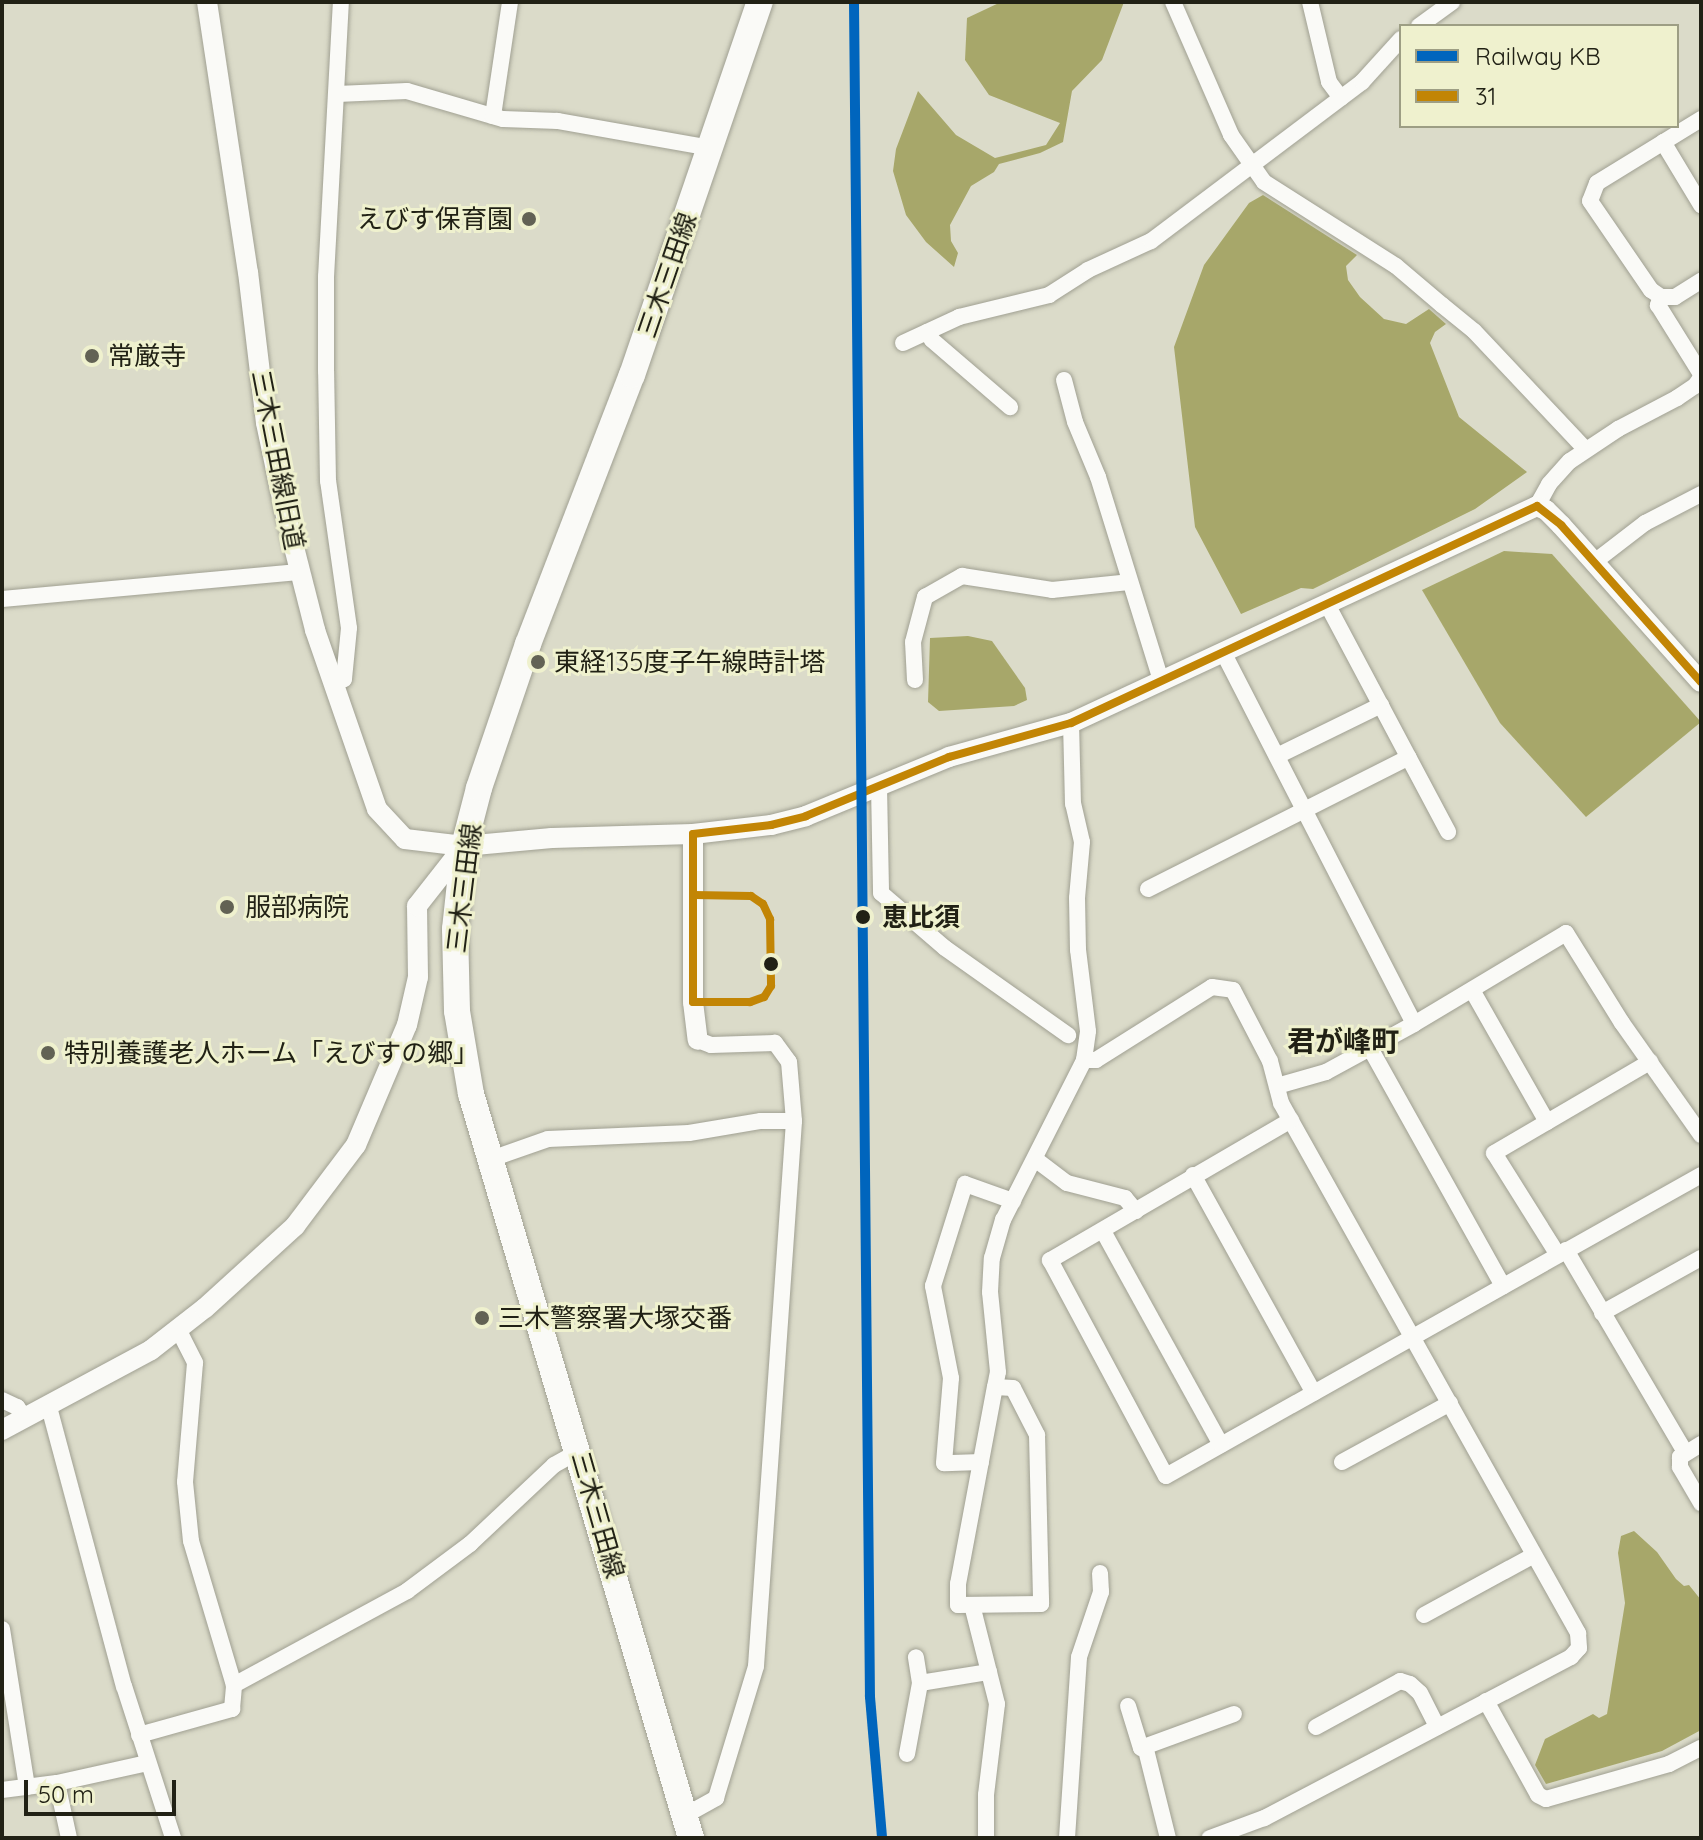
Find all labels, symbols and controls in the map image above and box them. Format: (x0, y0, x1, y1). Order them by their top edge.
legend (1399, 24, 1679, 128)
text: Railway KB (1475, 41, 1601, 71)
text: 31 (1475, 81, 1496, 111)
place label: えびす保育園 (357, 203, 513, 235)
street label: 三木三田線 (631, 208, 703, 342)
marker: えびす保育園 (520, 210, 538, 228)
place label: 常厳寺 (108, 340, 186, 372)
marker: 常厳寺 (83, 347, 101, 365)
street label: 三木三田線旧道 (245, 368, 311, 552)
place label: 東経135度子午線時計塔 (554, 646, 825, 678)
marker: 東経135度子午線時計塔 (529, 653, 547, 671)
street label: 三木三田線 (441, 822, 487, 954)
place label: 服部病院 (245, 891, 349, 923)
marker: 服部病院 (216, 896, 238, 918)
place label: 恵比須 (882, 901, 960, 933)
marker: 恵比須 (851, 905, 875, 929)
unlabelled marker (763, 956, 779, 972)
district label: 君が峰町 (1287, 1024, 1399, 1058)
place label: 特別養護老人ホーム「えびすの郷」 (64, 1037, 480, 1069)
marker: 特別養護老人ホーム「えびすの郷」 (39, 1044, 57, 1062)
place label: 三木警察署大塚交番 (498, 1302, 732, 1334)
marker: 三木警察署大塚交番 (473, 1309, 491, 1327)
street label: 三木三田線 (565, 1448, 631, 1582)
scale bar (28, 1764, 180, 1814)
text: 50 m (38, 1779, 94, 1809)

